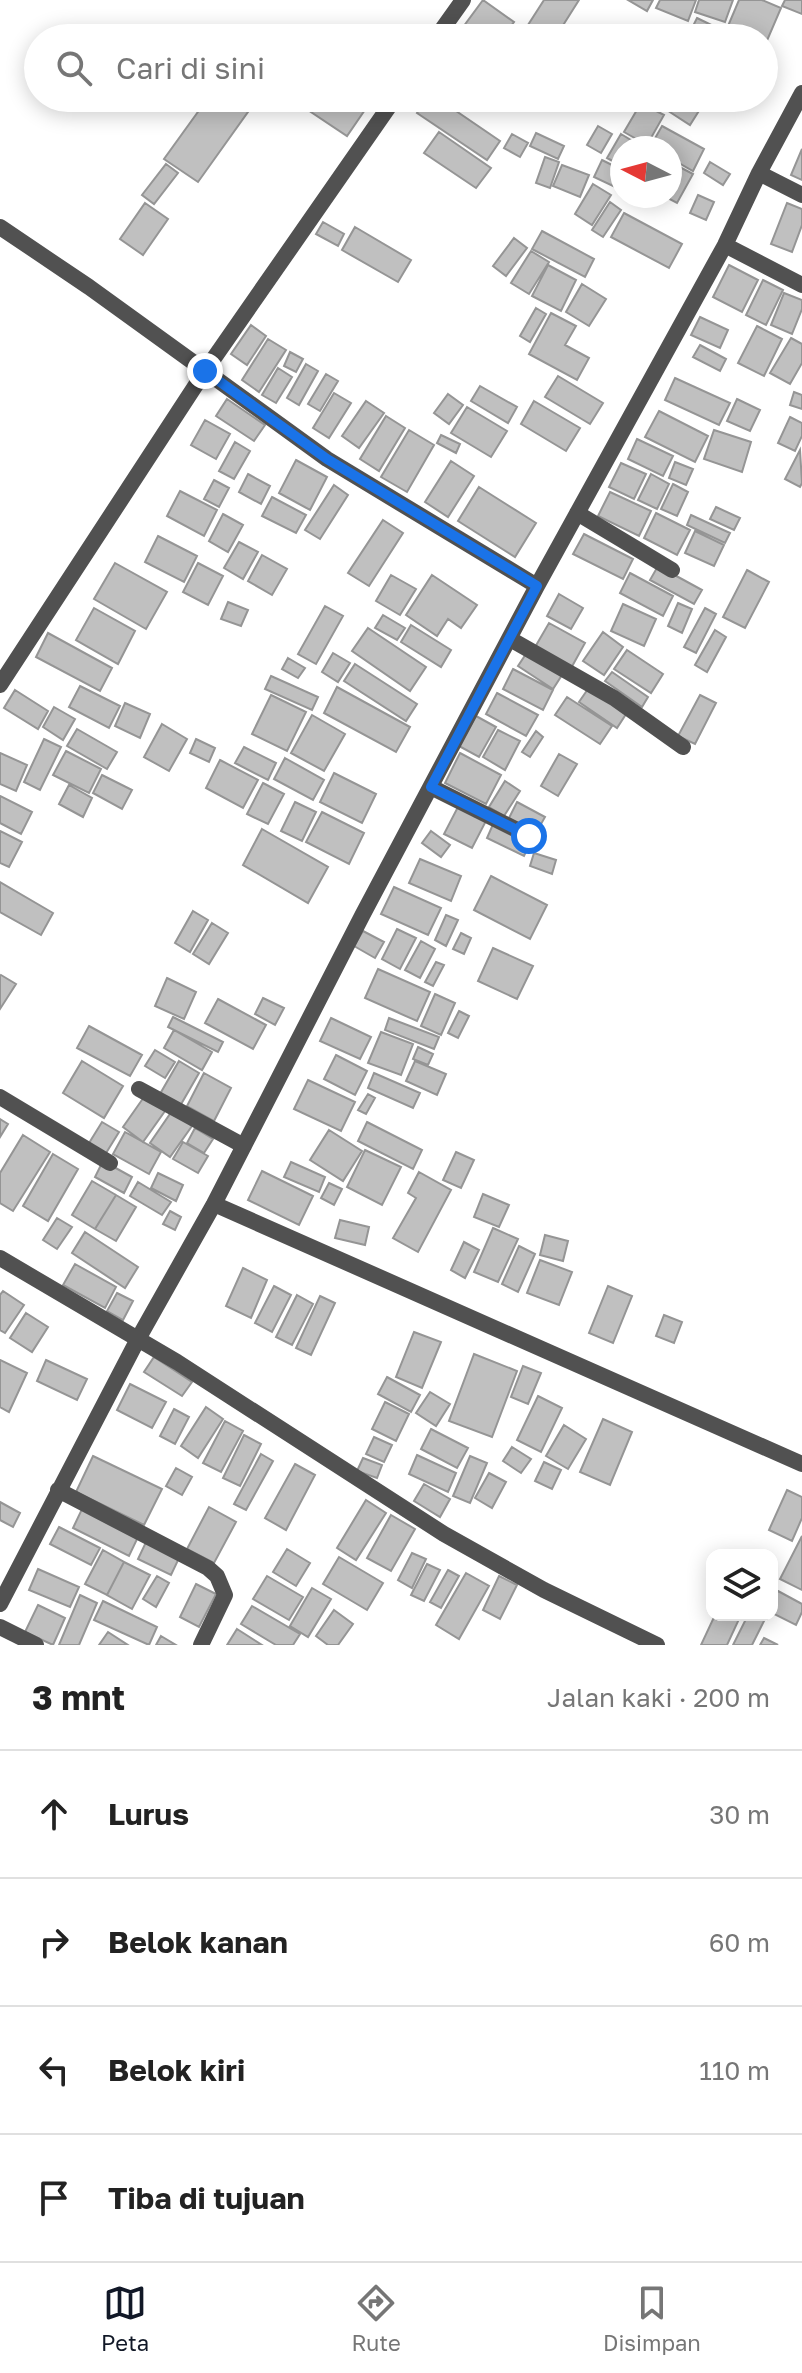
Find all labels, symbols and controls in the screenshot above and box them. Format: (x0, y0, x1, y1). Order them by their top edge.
search box (24, 24, 778, 112)
icon: search (52, 46, 96, 90)
text: Cari di sini (116, 50, 265, 86)
north arrow (610, 136, 682, 208)
route end (187, 353, 223, 389)
route start (511, 818, 547, 854)
map controls (706, 1549, 778, 1621)
button: layers (706, 1549, 778, 1621)
text: 3 mnt (32, 1677, 125, 1717)
text: Jalan kaki · 200 m (547, 1682, 770, 1713)
icon: ahead (32, 1792, 76, 1836)
text: Lurus (108, 1796, 189, 1832)
text: 30 m (709, 1799, 770, 1830)
icon: right (32, 1920, 76, 1964)
text: Belok kanan (108, 1924, 288, 1960)
text: 60 m (709, 1927, 770, 1958)
icon: left (32, 2048, 76, 2092)
text: Belok kiri (108, 2052, 245, 2088)
text: 110 m (699, 2055, 770, 2086)
icon: arrive (32, 2176, 76, 2220)
text: Tiba di tujuan (108, 2180, 305, 2216)
tab: Peta (101, 2281, 149, 2356)
tab: Rute (351, 2281, 401, 2356)
tab: Disimpan (603, 2281, 701, 2356)

